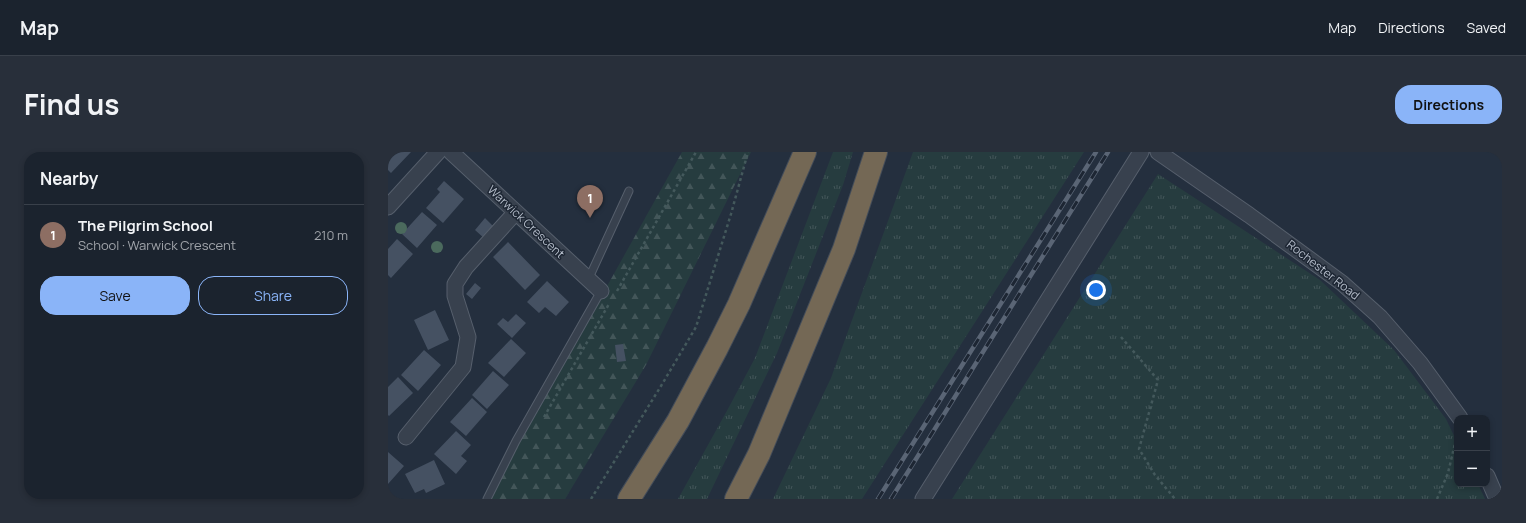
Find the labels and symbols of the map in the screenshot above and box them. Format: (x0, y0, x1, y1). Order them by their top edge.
street label: Warwick Crescent (484, 181, 569, 262)
pin: 1 (577, 185, 603, 218)
street label: Rochester Road (1283, 236, 1363, 304)
your location (1086, 280, 1106, 300)

